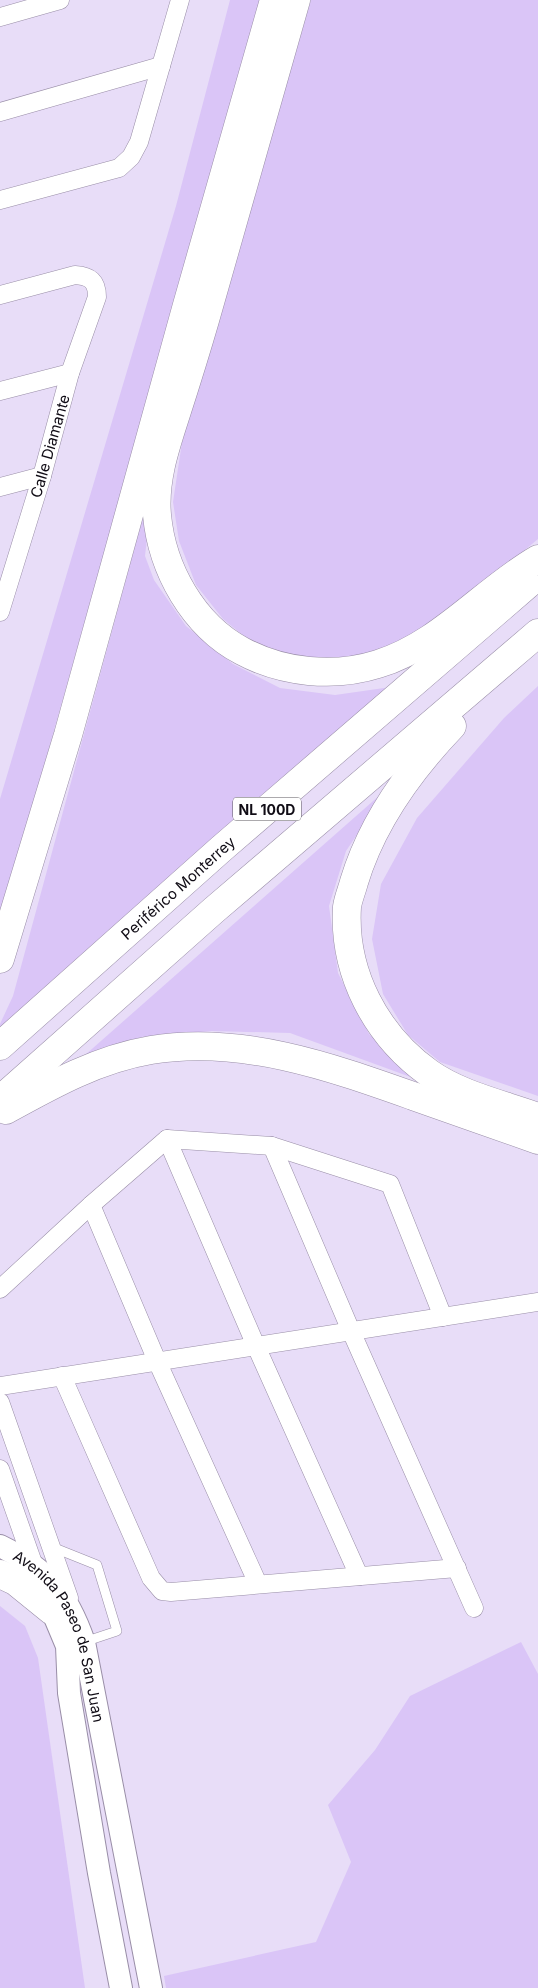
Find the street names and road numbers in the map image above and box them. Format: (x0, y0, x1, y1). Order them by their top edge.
street label: Calle Diamante (26, 392, 74, 500)
road number: NL 100D (233, 798, 301, 821)
street label: Periférico Monterrey (117, 832, 239, 943)
street label: Avenida Paseo de San Juan (10, 1546, 109, 1724)

